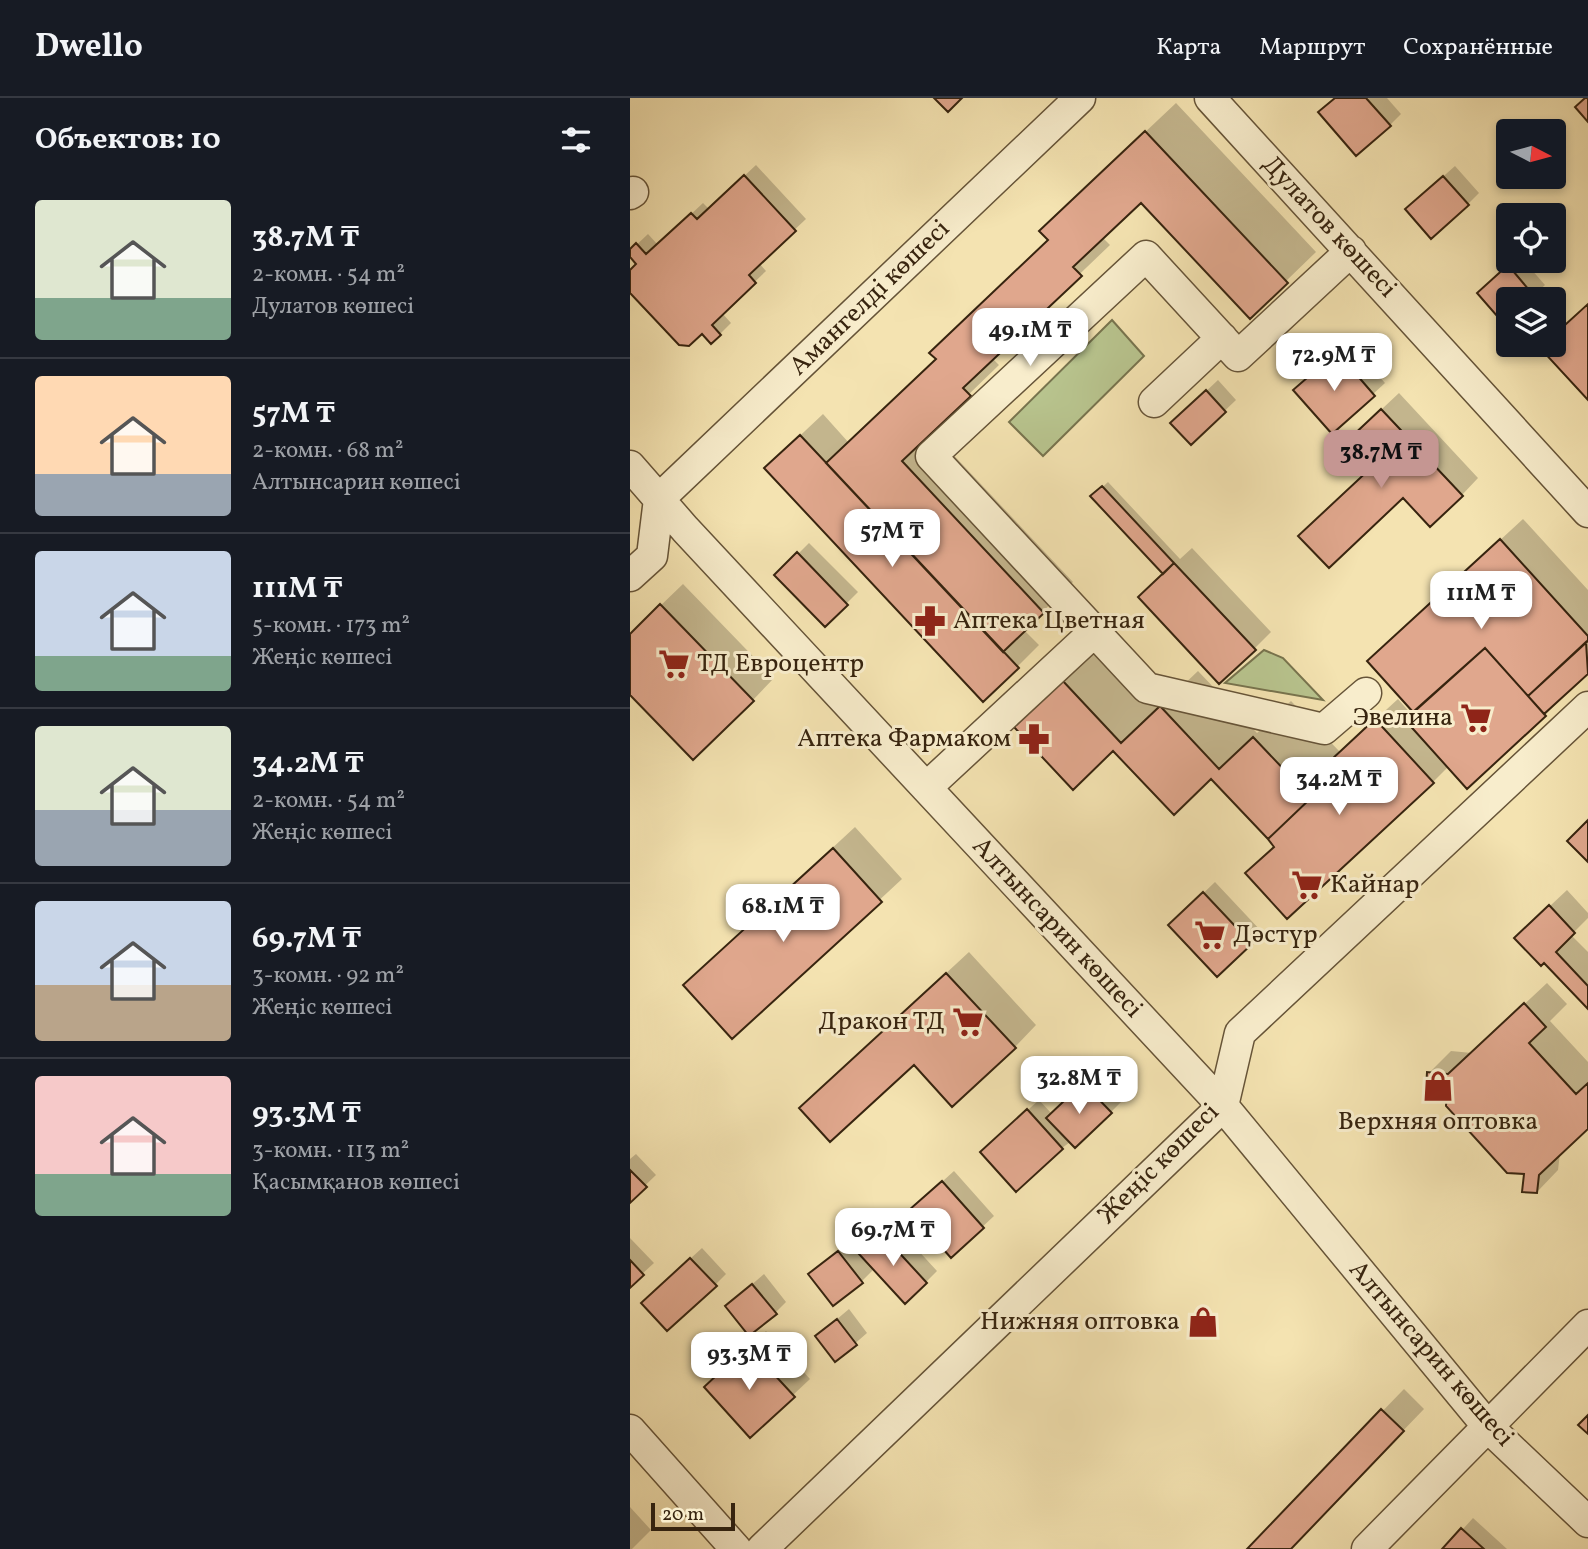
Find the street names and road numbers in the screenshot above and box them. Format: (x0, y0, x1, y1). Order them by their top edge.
street label: Дулатов көшесі (1253, 148, 1405, 306)
street label: Амангелді көшесі (782, 212, 958, 384)
street label: Алтынсарин көшесі (963, 829, 1151, 1027)
street label: Жеңіс көшесі (1090, 1095, 1228, 1233)
street label: Алтынсарин көшесі (1340, 1253, 1522, 1455)

